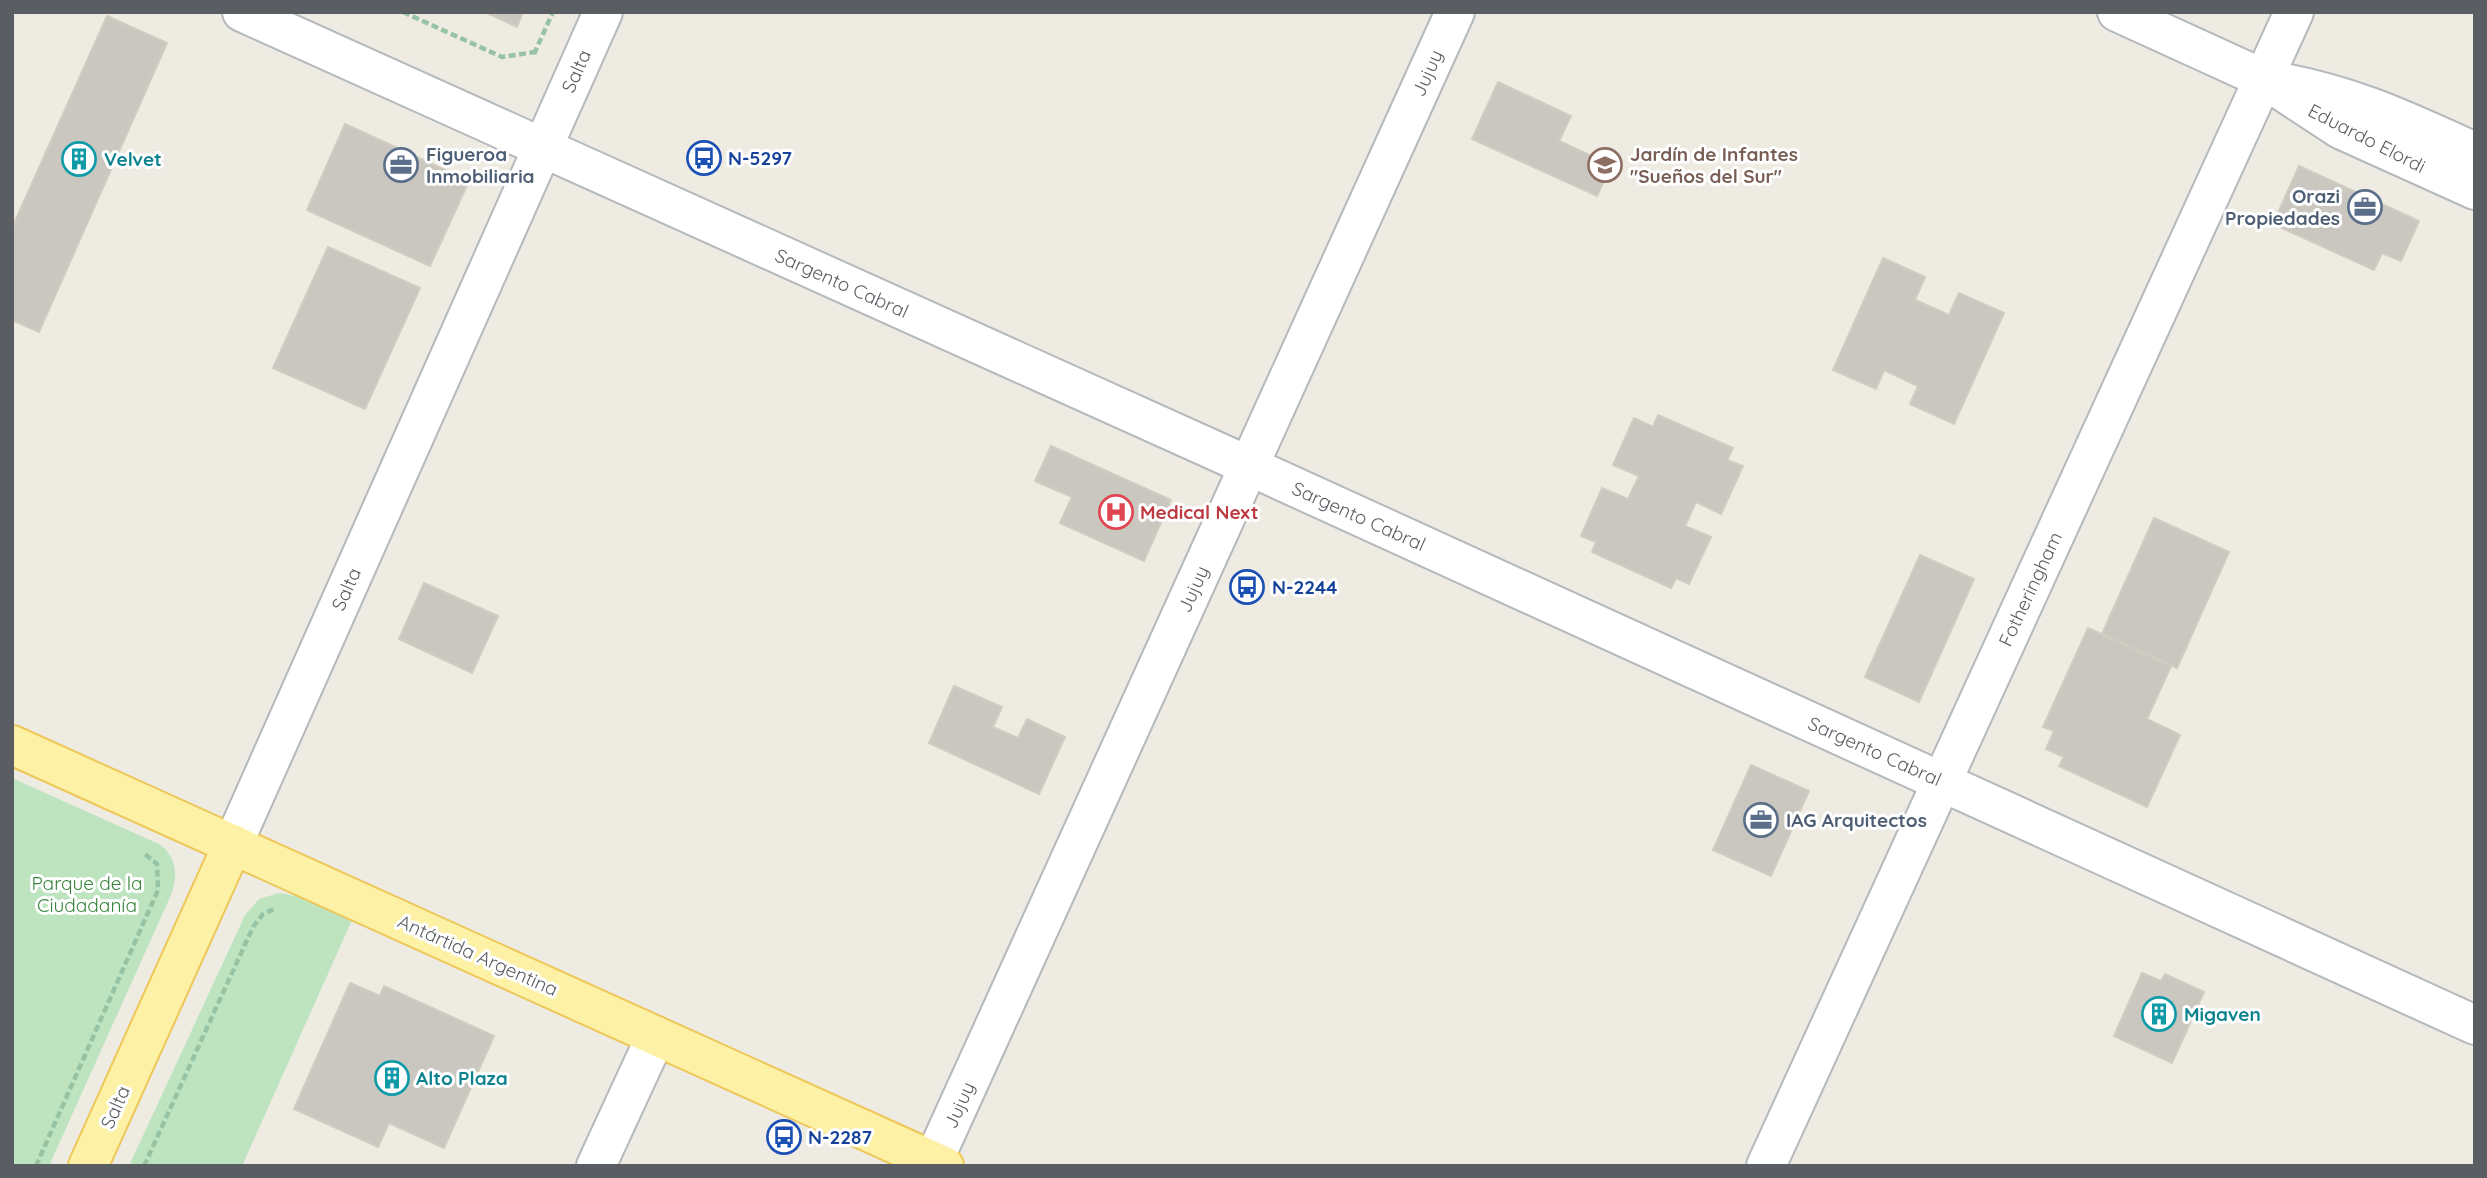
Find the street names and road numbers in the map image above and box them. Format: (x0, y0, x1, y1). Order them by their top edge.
street label: Salta (556, 46, 596, 96)
street label: Jujuy (1406, 46, 1448, 100)
street label: Eduardo Elordi (2304, 98, 2430, 178)
street label: Sargento Cabral (771, 243, 913, 323)
street label: Sargento Cabral (1288, 476, 1430, 556)
street label: Fotheringham (1993, 528, 2067, 650)
street label: Jujuy (1172, 562, 1214, 616)
street label: Salta (326, 564, 366, 614)
street label: Sargento Cabral (1804, 711, 1946, 791)
street label: Antártida Argentina (394, 909, 562, 1001)
street label: Jujuy (938, 1078, 980, 1132)
street label: Salta (95, 1082, 135, 1132)

